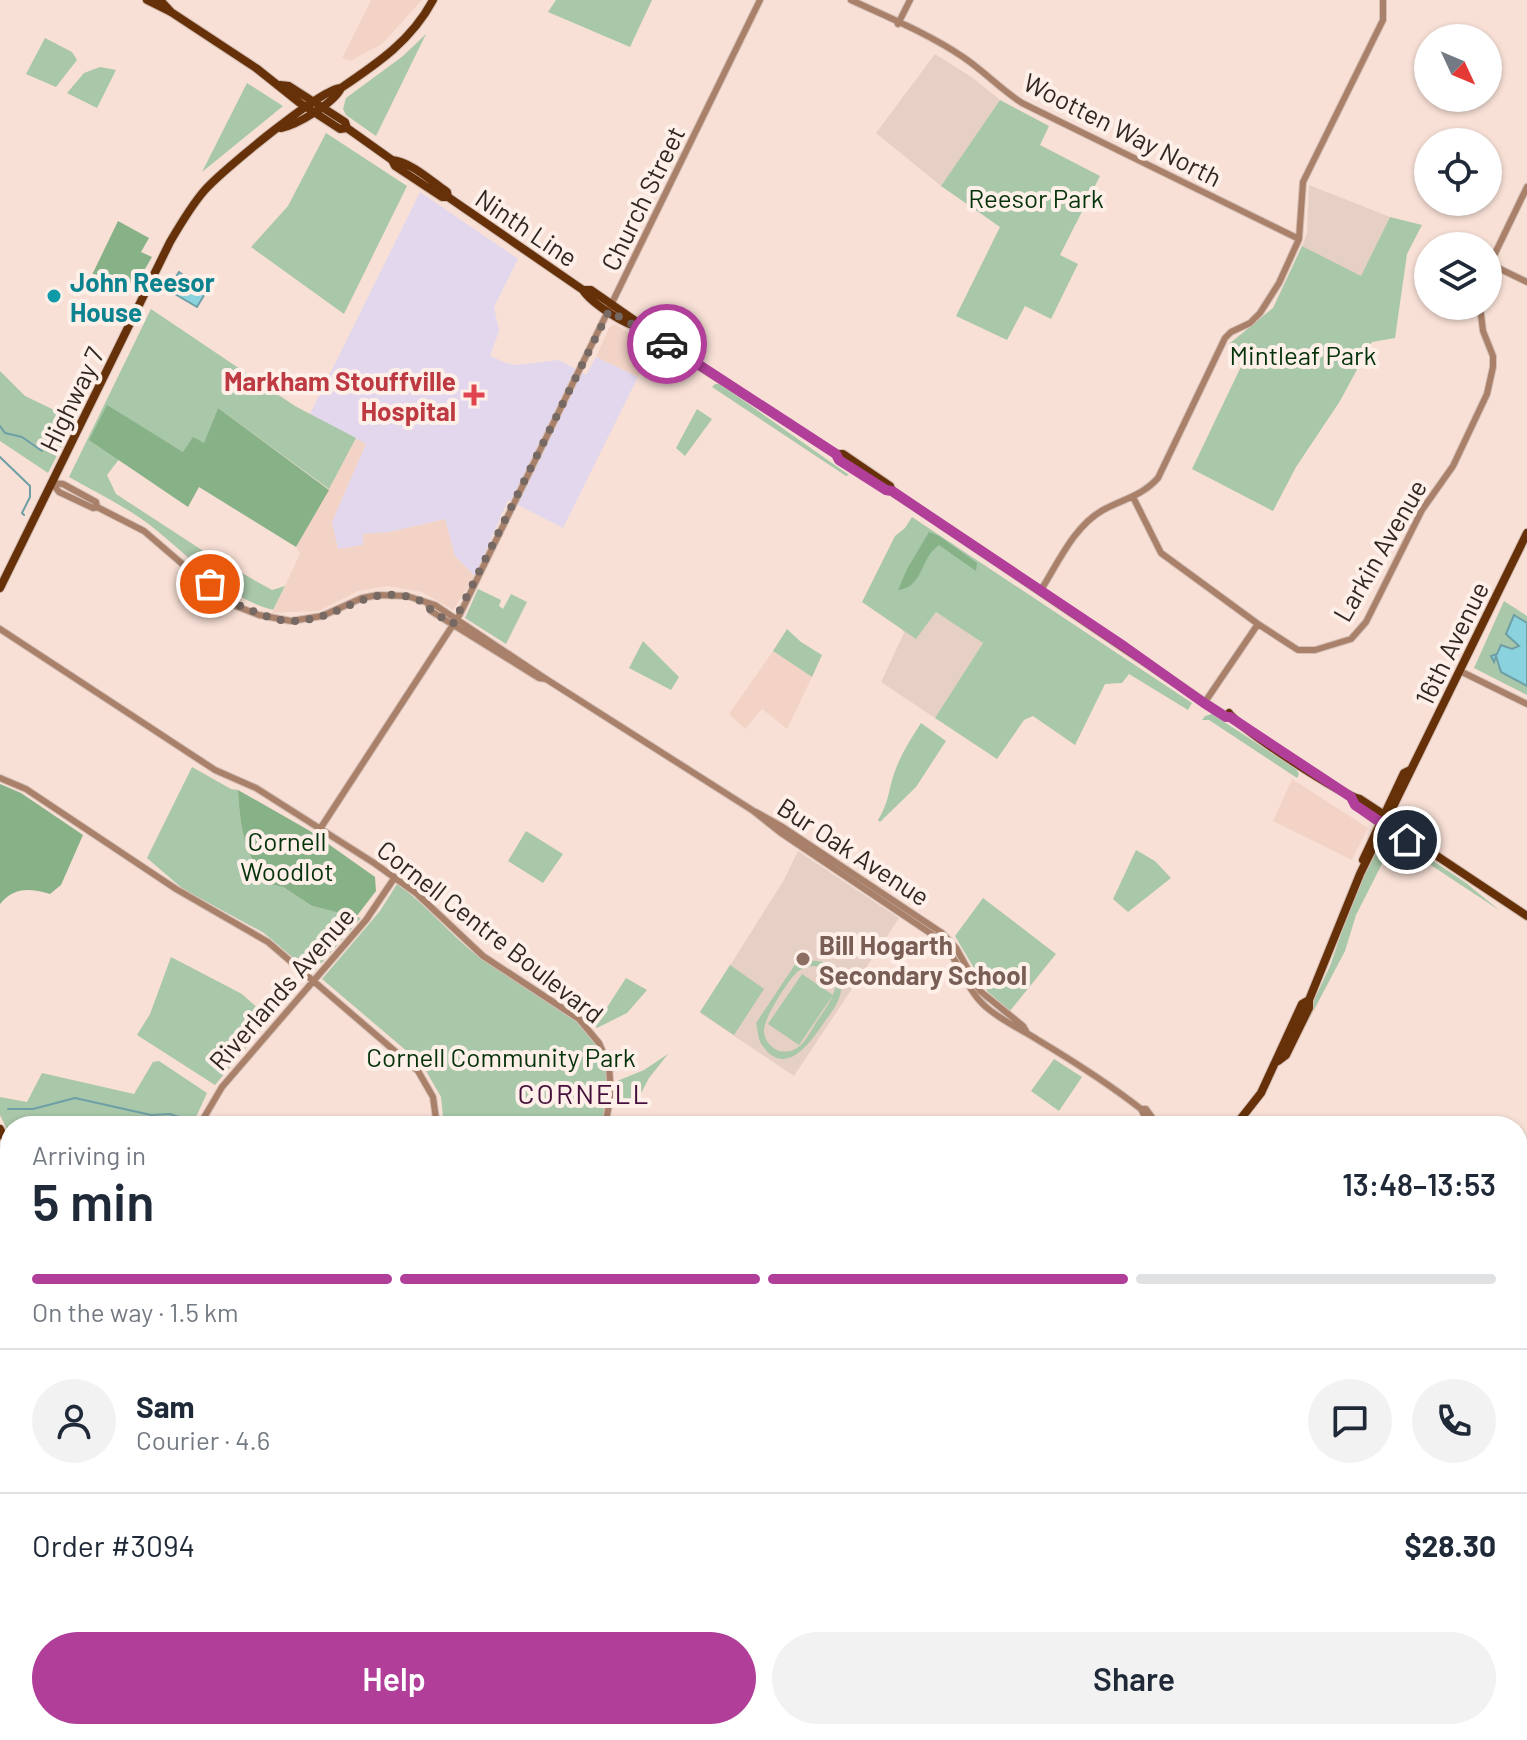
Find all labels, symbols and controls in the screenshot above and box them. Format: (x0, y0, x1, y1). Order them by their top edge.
north arrow (1414, 24, 1502, 112)
map controls (1414, 24, 1502, 320)
street label: Wootten Way North (1019, 66, 1227, 192)
street label: Church Street (594, 121, 690, 275)
button: locate (1414, 128, 1502, 216)
street label: Ninth Line (470, 182, 584, 272)
park label: Reesor Park (968, 182, 1104, 213)
button: layers (1414, 232, 1502, 320)
place label: John Reesor House (70, 266, 215, 327)
marker: John Reesor House (45, 287, 63, 305)
courier (627, 304, 707, 384)
icon: car (645, 322, 689, 366)
park label: Mintleaf Park (1229, 339, 1377, 370)
street label: Highway 7 (32, 342, 110, 456)
place label: Markham Stouffville Hospital (224, 365, 456, 426)
marker: Markham Stouffville Hospital (463, 384, 485, 406)
street label: Larkin Avenue (1326, 473, 1432, 627)
pin (176, 550, 244, 618)
icon: bag (188, 562, 232, 606)
street label: 16th Avenue (1408, 576, 1494, 710)
street label: Bur Oak Avenue (772, 790, 936, 912)
pin (1373, 806, 1441, 874)
icon: home (1385, 818, 1429, 862)
park label: Cornell Woodlot (240, 825, 334, 886)
street label: Cornell Centre Boulevard (372, 833, 610, 1029)
street label: Riverlands Avenue (202, 900, 360, 1076)
place label: Bill Hogarth Secondary School (819, 929, 1027, 990)
marker: Bill Hogarth Secondary School (794, 950, 812, 968)
park label: Cornell Community Park (366, 1041, 636, 1072)
district label: CORNELL (518, 1076, 650, 1110)
text: Arriving in (32, 1139, 146, 1170)
text: 13:48–13:53 (1342, 1166, 1496, 1202)
text: 5 min (32, 1169, 155, 1231)
text: On the way · 1.5 km (32, 1296, 239, 1327)
button: person (32, 1379, 116, 1463)
button: chat (1308, 1379, 1392, 1463)
button: phone (1412, 1379, 1496, 1463)
text: Sam (136, 1388, 195, 1424)
text: Courier · 4.6 (136, 1424, 270, 1455)
text: Order #3094 (32, 1527, 195, 1563)
text: $28.30 (1404, 1527, 1496, 1563)
button: Help (32, 1632, 756, 1724)
button: Share (772, 1632, 1496, 1724)

